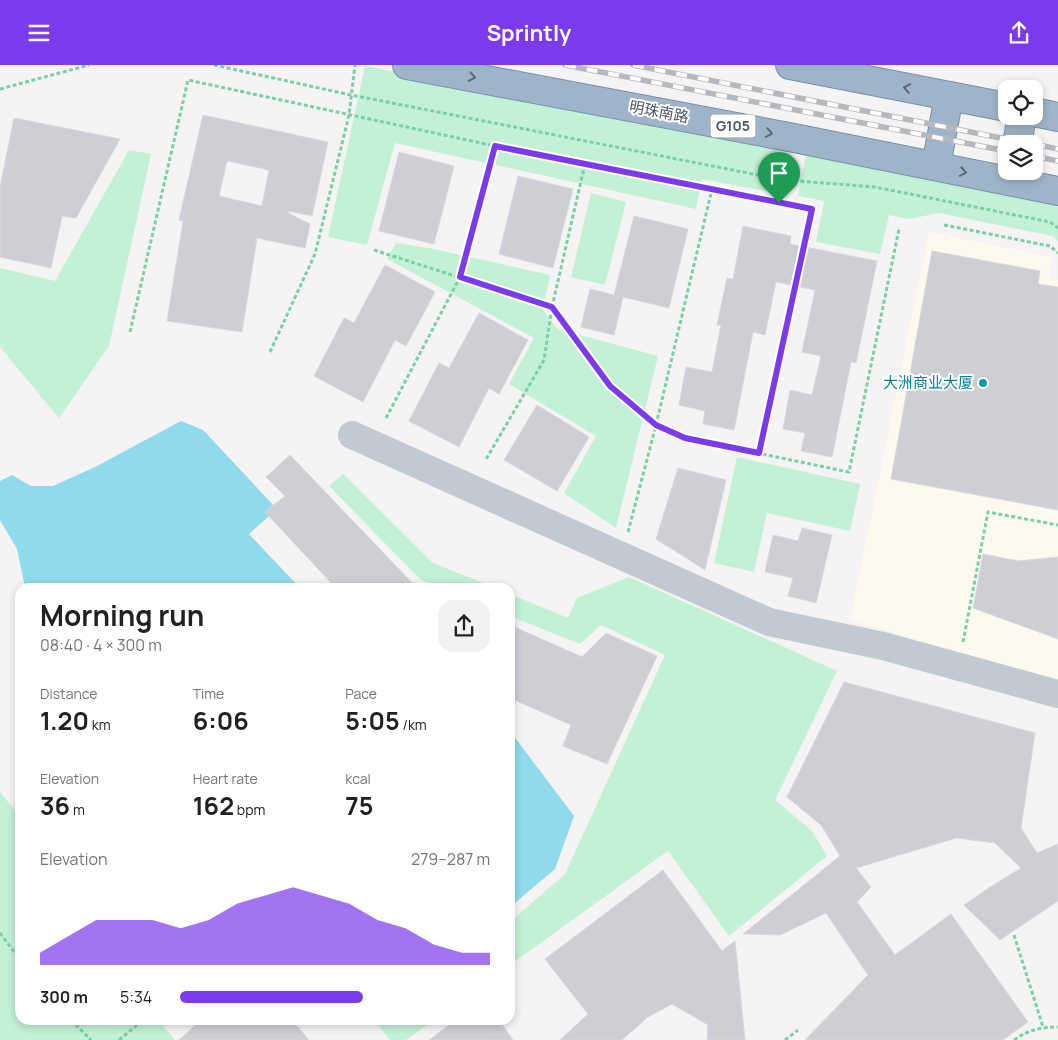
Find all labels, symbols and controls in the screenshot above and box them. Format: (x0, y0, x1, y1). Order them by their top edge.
text: Sprintly (487, 18, 571, 48)
icon: menu (25, 19, 53, 47)
icon: share (1005, 19, 1033, 47)
one-way arrow (467, 72, 476, 82)
map controls (998, 80, 1043, 180)
button: locate (998, 80, 1043, 125)
one-way arrow (902, 83, 911, 93)
street label: 明珠南路 (628, 95, 691, 128)
road number: G105 (710, 114, 756, 137)
one-way arrow (765, 128, 773, 138)
button: layers (998, 135, 1043, 180)
pin (758, 152, 800, 203)
icon: arrive (765, 159, 793, 187)
one-way arrow (958, 166, 967, 176)
place label: 大洲商业大厦 (883, 372, 973, 393)
marker: 大洲商业大厦 (977, 377, 989, 389)
text: Morning run (40, 596, 204, 634)
button: share (438, 600, 490, 652)
text: 08:40 · 4 × 300 m (40, 634, 162, 656)
text: Distance (40, 684, 97, 703)
text: Time (193, 684, 224, 703)
text: Pace (345, 684, 377, 703)
text: 1.20 (40, 703, 89, 738)
text: 6:06 (193, 703, 249, 738)
text: 5:05 (345, 703, 400, 738)
text: km (89, 715, 111, 734)
text: /km (400, 715, 427, 734)
text: Elevation (40, 769, 99, 788)
text: Heart rate (193, 769, 258, 788)
text: kcal (345, 769, 371, 788)
text: 36 (40, 788, 70, 823)
text: 162 (193, 788, 234, 823)
text: 75 (345, 788, 373, 823)
text: m (70, 800, 85, 819)
text: bpm (234, 800, 265, 819)
text: Elevation (40, 848, 108, 870)
text: 279–287 m (411, 848, 490, 870)
text: 300 m (40, 986, 88, 1008)
text: 5:34 (120, 986, 152, 1008)

